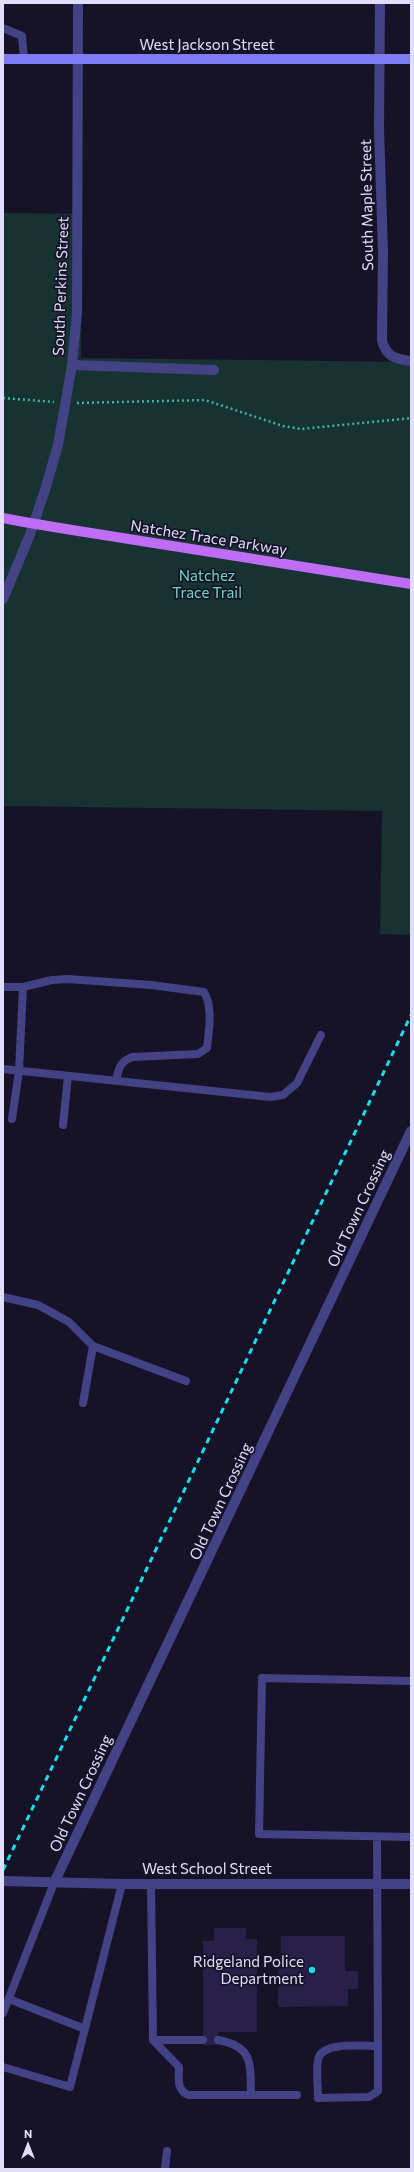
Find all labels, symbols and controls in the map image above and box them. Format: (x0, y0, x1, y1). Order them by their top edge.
street label: West Jackson Street (139, 35, 275, 53)
street label: South Maple Street (356, 139, 376, 271)
street label: South Perkins Street (49, 216, 71, 356)
street label: Natchez Trace Parkway (129, 516, 289, 558)
park label: Natchez Trace Trail (172, 566, 242, 601)
street label: Old Town Crossing (323, 1147, 393, 1269)
street label: Old Town Crossing (185, 1440, 255, 1562)
street label: Old Town Crossing (45, 1732, 115, 1854)
street label: West School Street (142, 1859, 272, 1877)
place label: Ridgeland Police Department (193, 1952, 304, 1987)
marker: Ridgeland Police Department (307, 1965, 317, 1975)
north arrow (8, 2124, 48, 2164)
text: N (24, 2127, 32, 2140)

